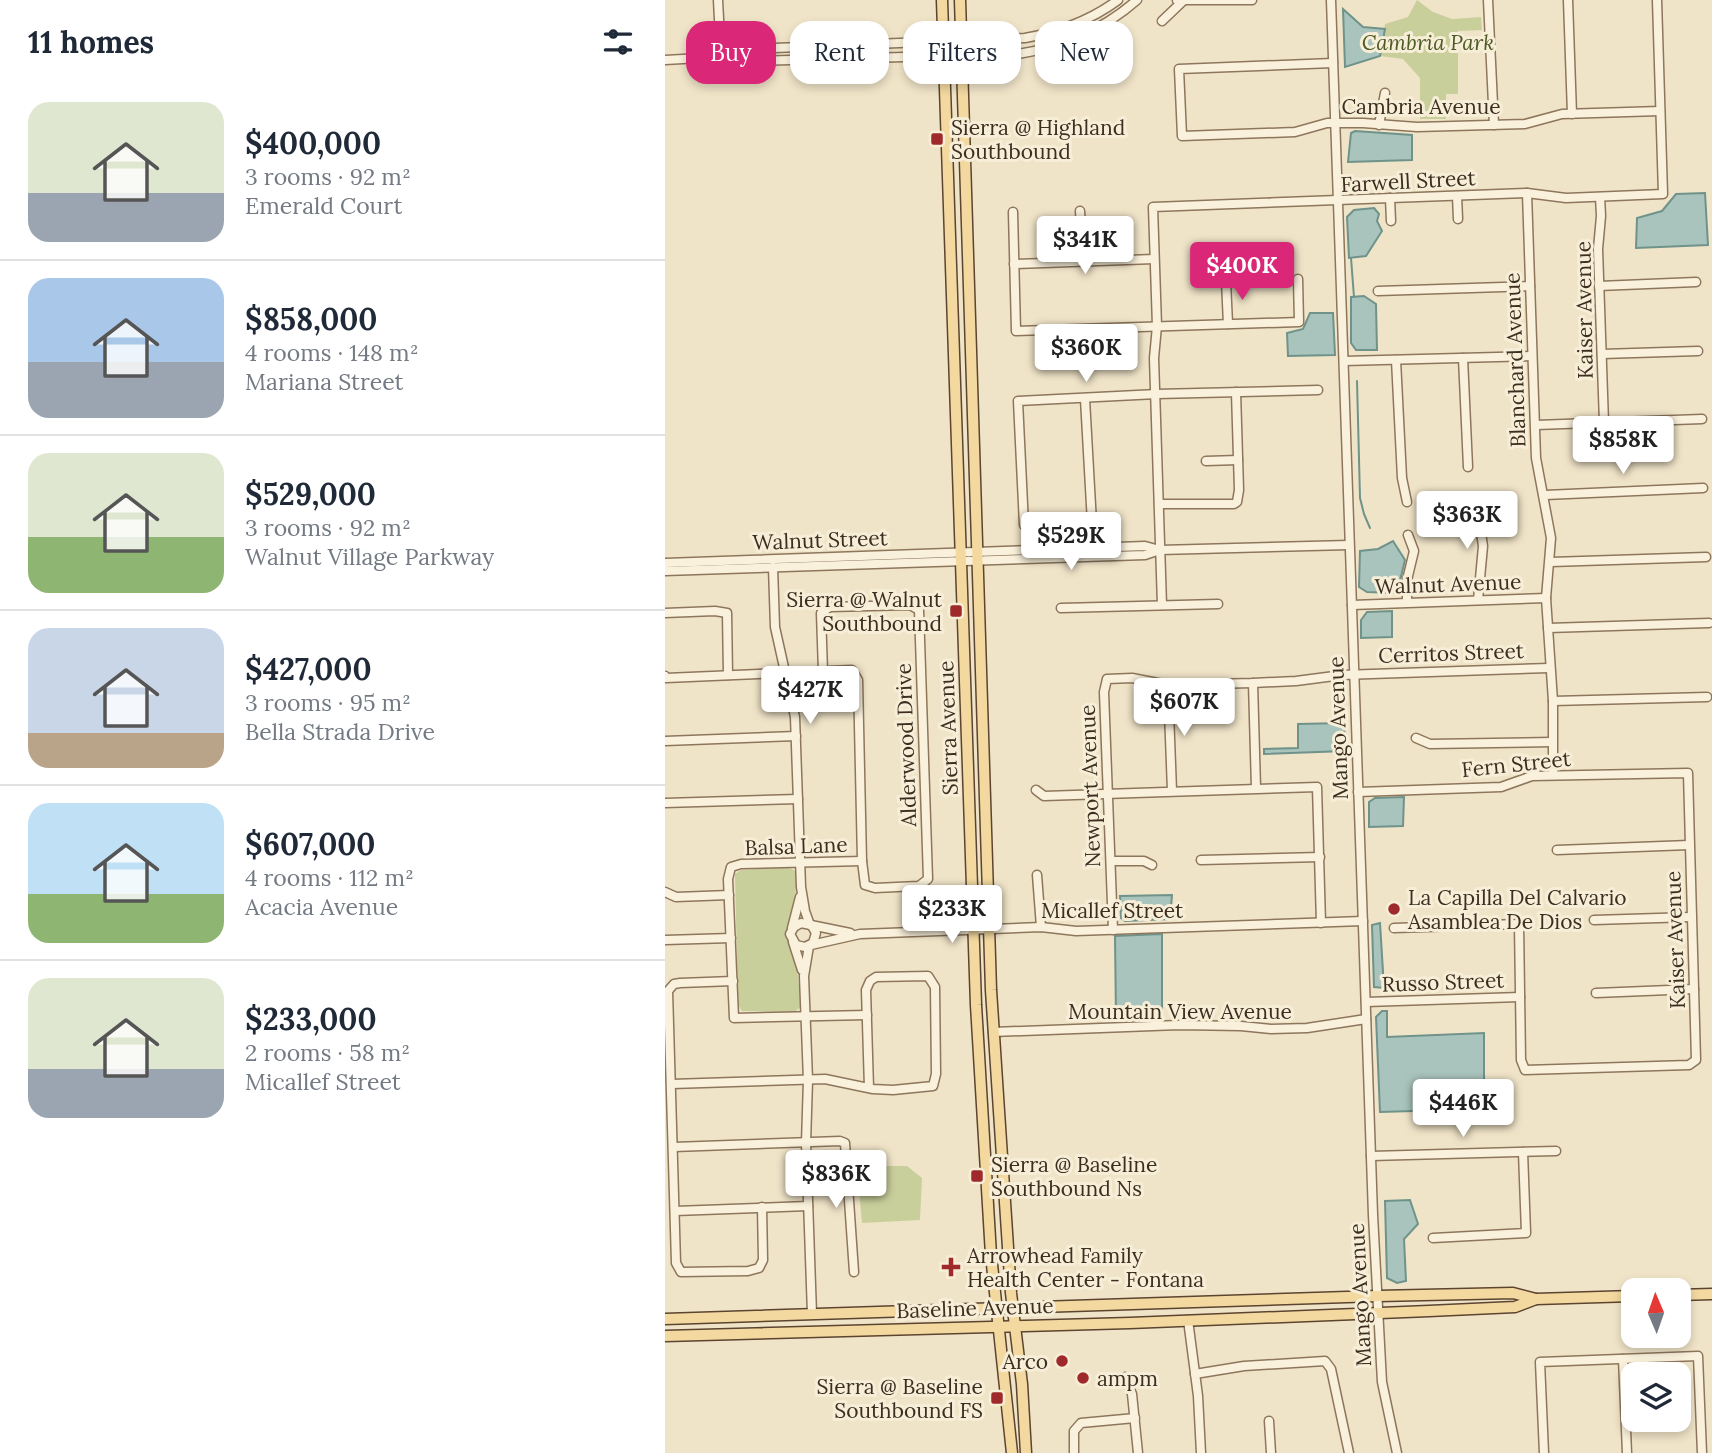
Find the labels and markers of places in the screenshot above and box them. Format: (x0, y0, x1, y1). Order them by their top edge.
place label: Sierra @ Highland Southbound (951, 114, 1125, 165)
marker: Sierra @ Highland Southbound (929, 131, 945, 147)
pin: $341K (1036, 216, 1134, 276)
pin: $400K (1193, 243, 1291, 302)
pin: $360K (1037, 324, 1135, 384)
pin: $858K (1574, 416, 1672, 476)
pin: $363K (1418, 491, 1516, 551)
pin: $529K (1022, 512, 1120, 572)
place label: Sierra @ Walnut Southbound (786, 586, 943, 637)
marker: Sierra @ Walnut Southbound (948, 603, 964, 619)
pin: $427K (761, 666, 859, 726)
pin: $607K (1135, 678, 1233, 738)
place label: La Capilla Del Calvario Asamblea De Dios (1407, 884, 1627, 935)
pin: $233K (903, 886, 1001, 945)
marker: La Capilla Del Calvario Asamblea De Dios (1386, 901, 1402, 917)
pin: $446K (1414, 1080, 1512, 1139)
pin: $836K (787, 1150, 885, 1210)
place label: Sierra @ Baseline Southbound Ns (991, 1151, 1157, 1202)
marker: Sierra @ Baseline Southbound Ns (969, 1168, 985, 1184)
place label: Arrowhead Family Health Center - Fontana (966, 1242, 1204, 1293)
marker: Arrowhead Family Health Center - Fontana (941, 1257, 961, 1277)
place label: Arco (1002, 1348, 1048, 1375)
marker: Arco (1054, 1353, 1070, 1369)
place label: ampm (1097, 1365, 1158, 1392)
marker: ampm (1075, 1370, 1091, 1386)
place label: Sierra @ Baseline Southbound FS (817, 1373, 983, 1424)
marker: Sierra @ Baseline Southbound FS (989, 1390, 1005, 1406)

